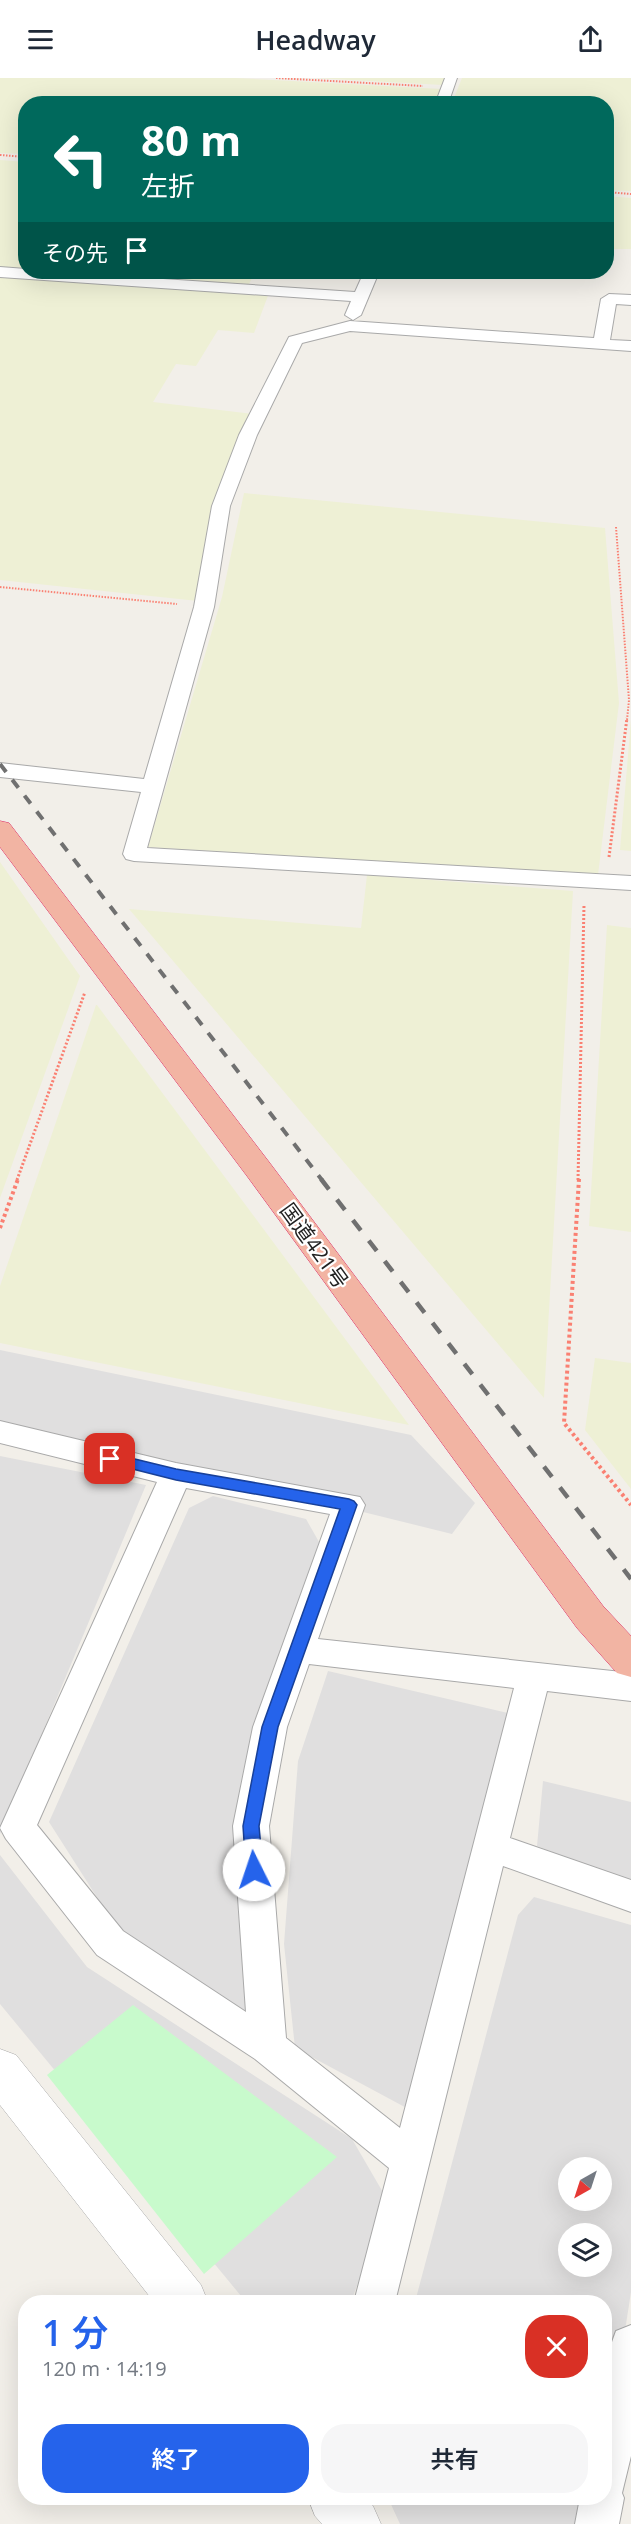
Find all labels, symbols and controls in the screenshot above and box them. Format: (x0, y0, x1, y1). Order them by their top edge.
text: Headway (255, 21, 376, 58)
icon: menu (24, 23, 57, 56)
icon: share (574, 23, 607, 56)
text: 80 m (141, 111, 241, 168)
icon: left (42, 120, 120, 198)
text: 左折 (141, 167, 195, 204)
icon: arrive (120, 234, 153, 267)
text: その先 (42, 237, 108, 267)
street label: 国道421号 (274, 1197, 355, 1294)
pin (84, 1433, 135, 1484)
icon: arrive (93, 1442, 126, 1475)
position arrow (222, 1838, 286, 1902)
north arrow (558, 2157, 612, 2211)
map controls (558, 2157, 612, 2277)
button: layers (558, 2223, 612, 2277)
text: 1 分 (42, 2308, 108, 2357)
button: close (525, 2315, 588, 2378)
text: 120 m · 14:19 (42, 2355, 167, 2382)
button: 終了 (42, 2424, 309, 2493)
button: 共有 (321, 2424, 588, 2493)

